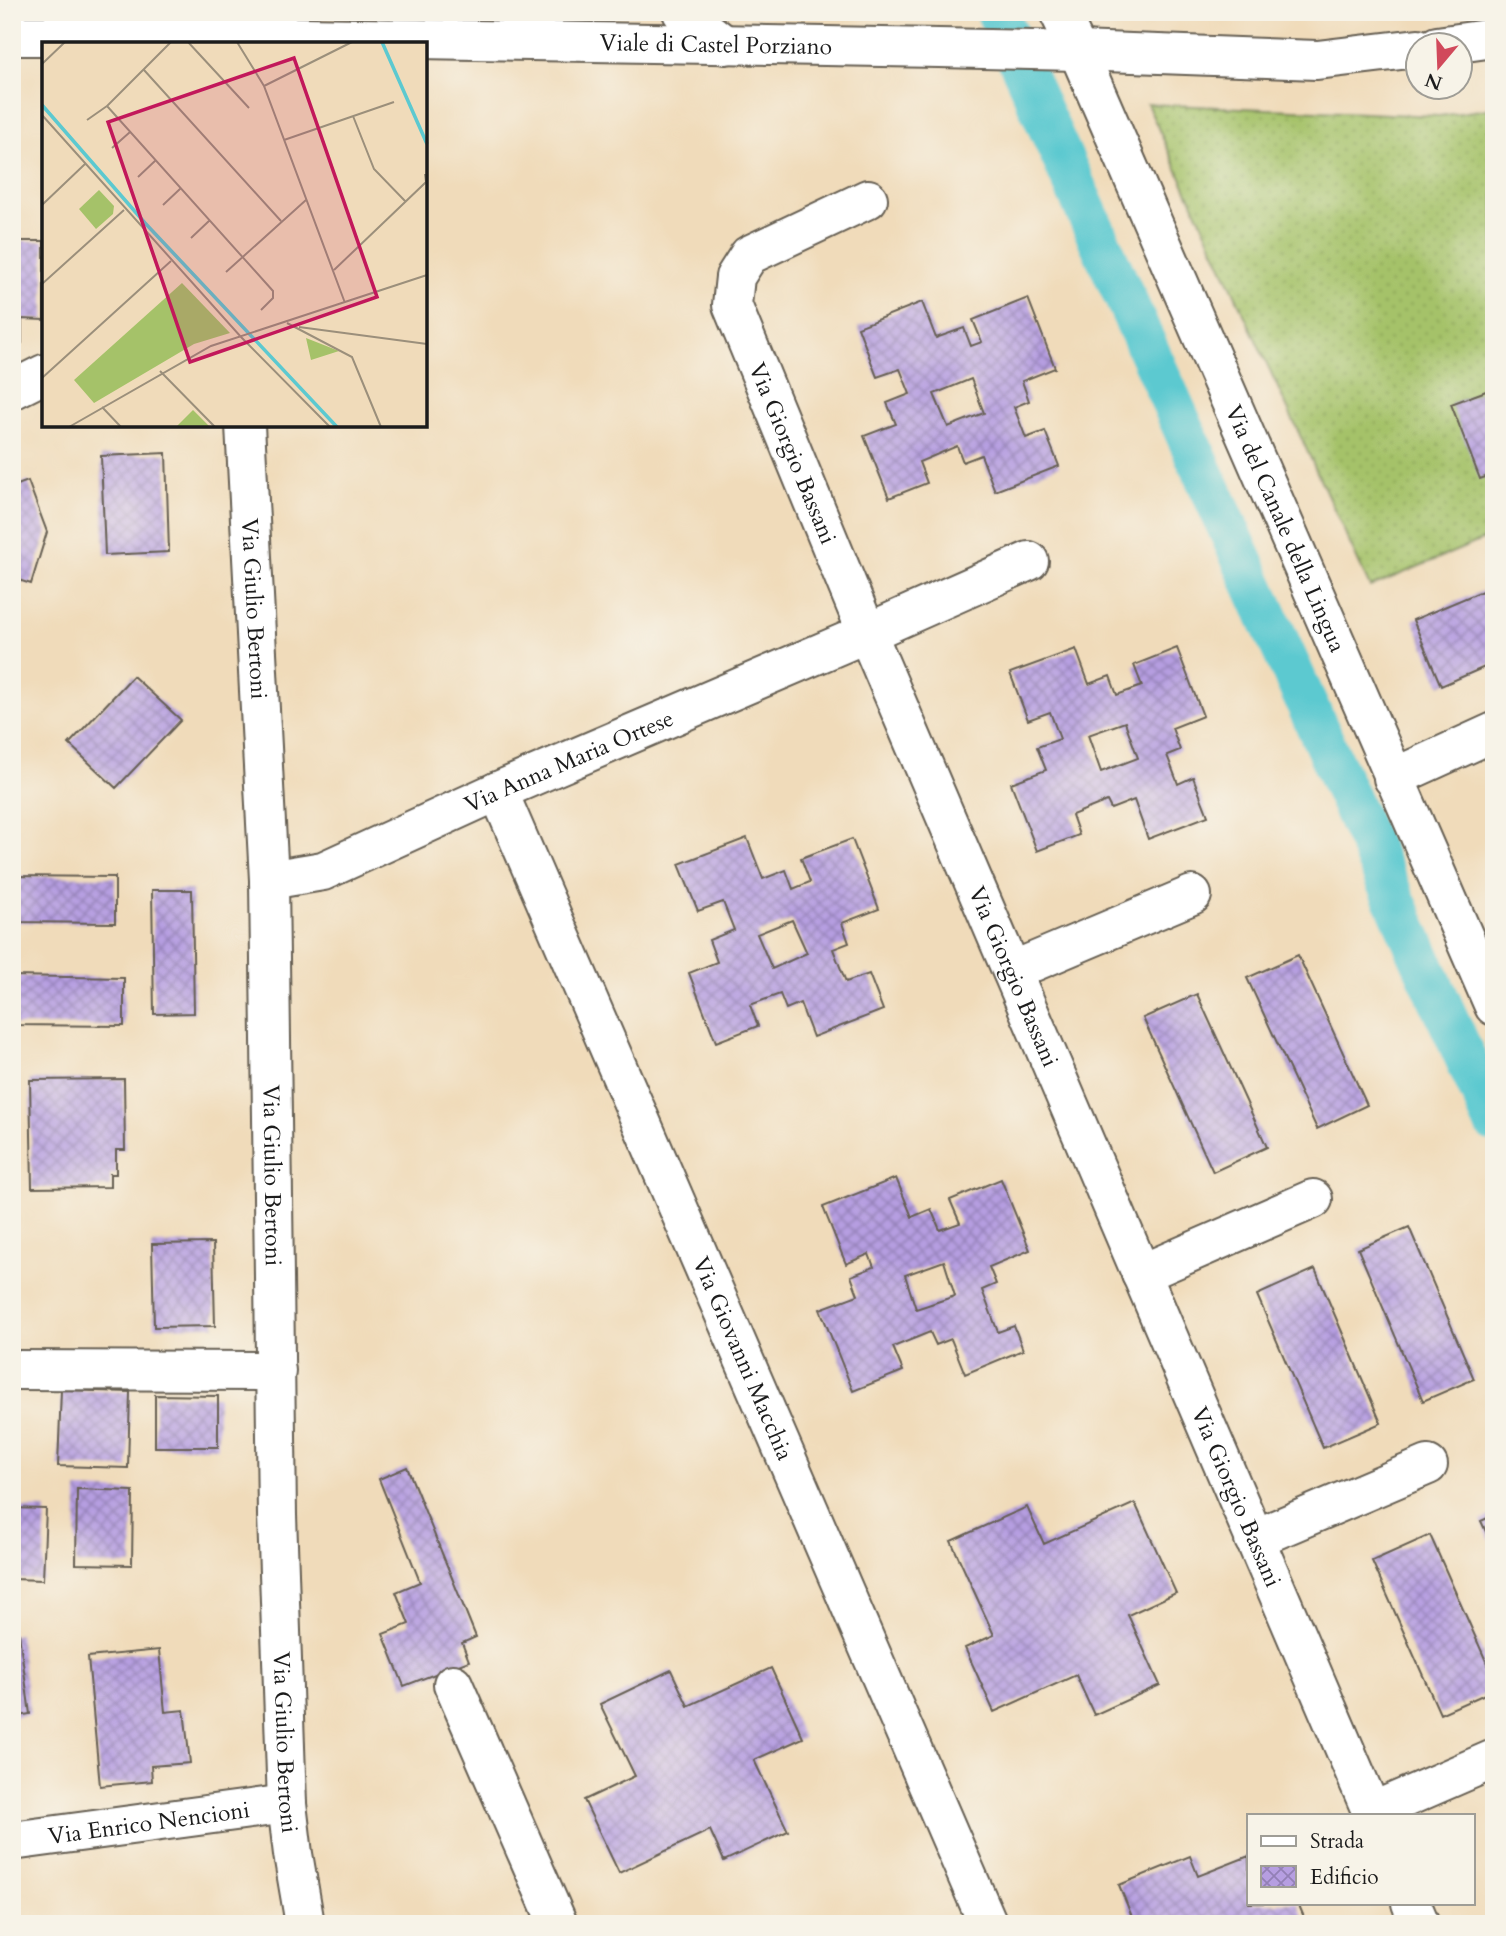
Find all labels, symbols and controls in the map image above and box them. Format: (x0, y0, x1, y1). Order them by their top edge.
street label: Viale di Castel Porziano (599, 27, 832, 62)
north arrow (1404, 32, 1474, 102)
inset map (42, 42, 427, 427)
text: N (1421, 66, 1446, 96)
street label: Via Giorgio Bassani (742, 358, 844, 549)
street label: Via del Canale della Lingua (1218, 400, 1353, 657)
street label: Via Giulio Bertoni (234, 517, 275, 700)
street label: Via Anna Maria Ortese (459, 702, 678, 820)
street label: Via Giorgio Bassani (962, 881, 1066, 1071)
street label: Via Giulio Bertoni (256, 1084, 289, 1266)
street label: Via Giovanni Macchia (686, 1252, 801, 1465)
street label: Via Giorgio Bassani (1184, 1402, 1289, 1592)
street label: Via Giulio Bertoni (266, 1651, 306, 1835)
street label: Via Enrico Nencioni (46, 1794, 251, 1851)
legend (1247, 1814, 1474, 1904)
text: Strada (1310, 1827, 1364, 1856)
text: Edificio (1310, 1863, 1379, 1892)

